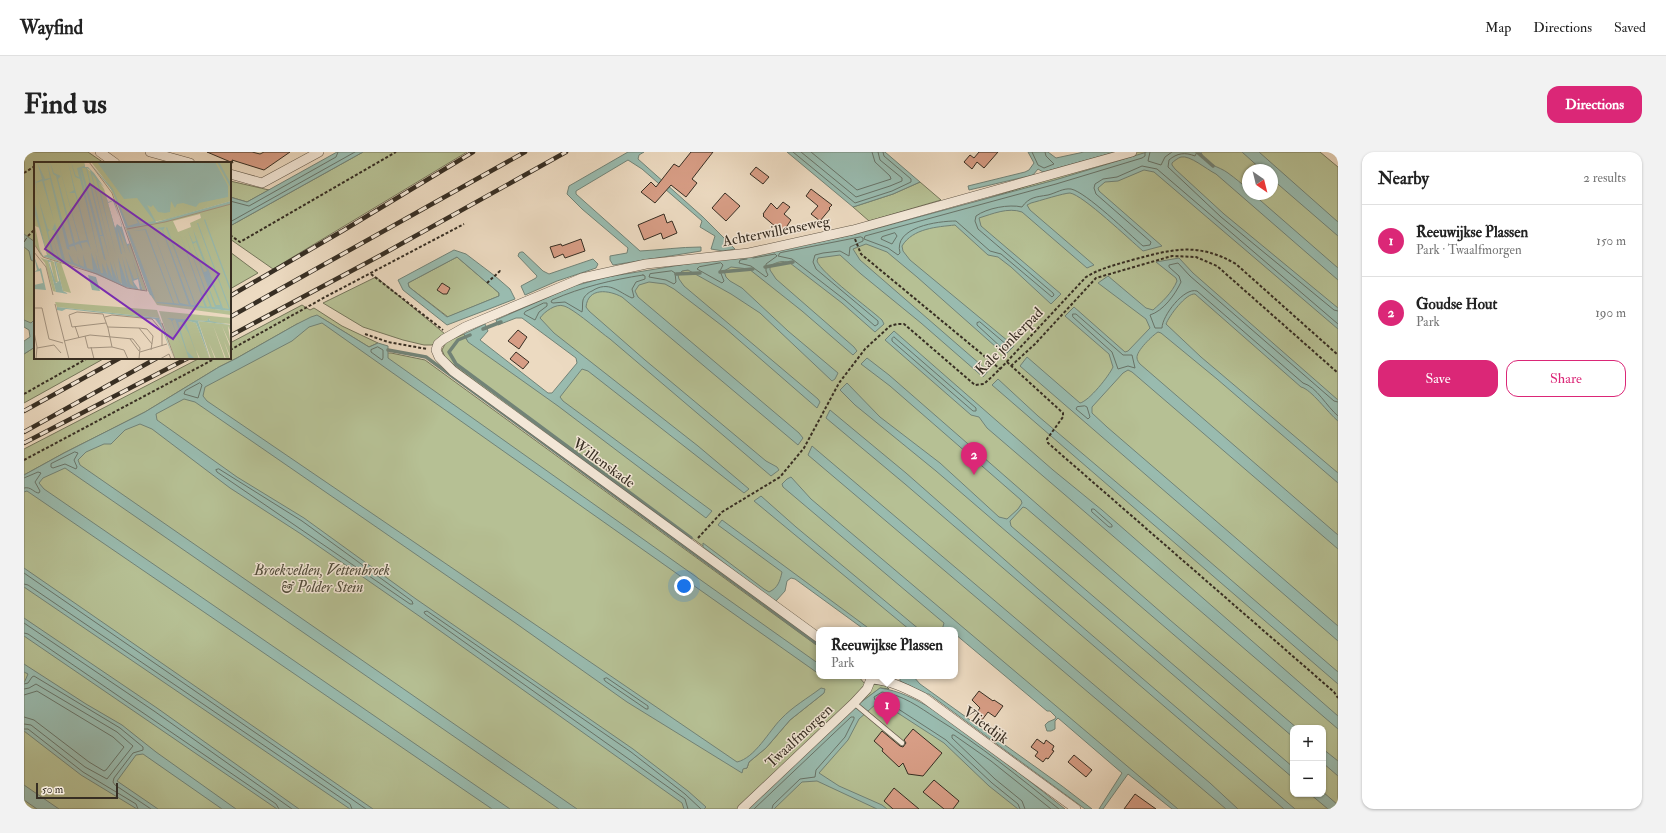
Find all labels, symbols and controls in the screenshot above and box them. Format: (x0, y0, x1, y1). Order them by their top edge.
text: Wayfind (20, 16, 83, 40)
text: Map (1485, 19, 1511, 36)
text: Directions (1533, 19, 1592, 36)
text: Saved (1614, 19, 1646, 36)
button: Directions (1547, 86, 1642, 123)
text: Find us (24, 87, 107, 122)
inset map (34, 162, 231, 359)
north arrow (1242, 164, 1278, 200)
text: Nearby (1378, 168, 1429, 189)
text: 2 results (1583, 170, 1626, 186)
street label: Achterwillenseweg (720, 212, 832, 251)
text: Reeuwijkse Plassen (1416, 223, 1528, 242)
text: 1 (1389, 233, 1393, 249)
text: 150 m (1596, 233, 1626, 249)
text: Park · Twaalfmorgen (1416, 242, 1522, 258)
text: Goudse Hout (1416, 295, 1497, 314)
street label: Kale jonkerpad (971, 303, 1048, 380)
text: 2 (1388, 305, 1394, 321)
text: 190 m (1595, 305, 1626, 321)
text: Park (1416, 314, 1440, 330)
button: Save (1378, 360, 1498, 397)
button: Share (1506, 360, 1626, 397)
street label: Willenskade (568, 434, 639, 493)
pin: 2 (961, 442, 987, 475)
park label: Broekvelden, Vettenbroek & Polder Stein (253, 561, 390, 597)
your location (674, 576, 694, 596)
popup (816, 627, 958, 679)
text: Reeuwijkse Plassen (831, 636, 943, 655)
text: Park (831, 655, 855, 671)
pin: 1 (874, 692, 900, 725)
street label: Twaalfmorgen (762, 700, 837, 772)
street label: Vlietdijk (959, 703, 1012, 748)
map controls (1290, 725, 1326, 797)
button: + (1290, 725, 1326, 761)
button: − (1290, 761, 1326, 797)
scale bar (36, 781, 118, 800)
text: 50 m (42, 783, 63, 796)

